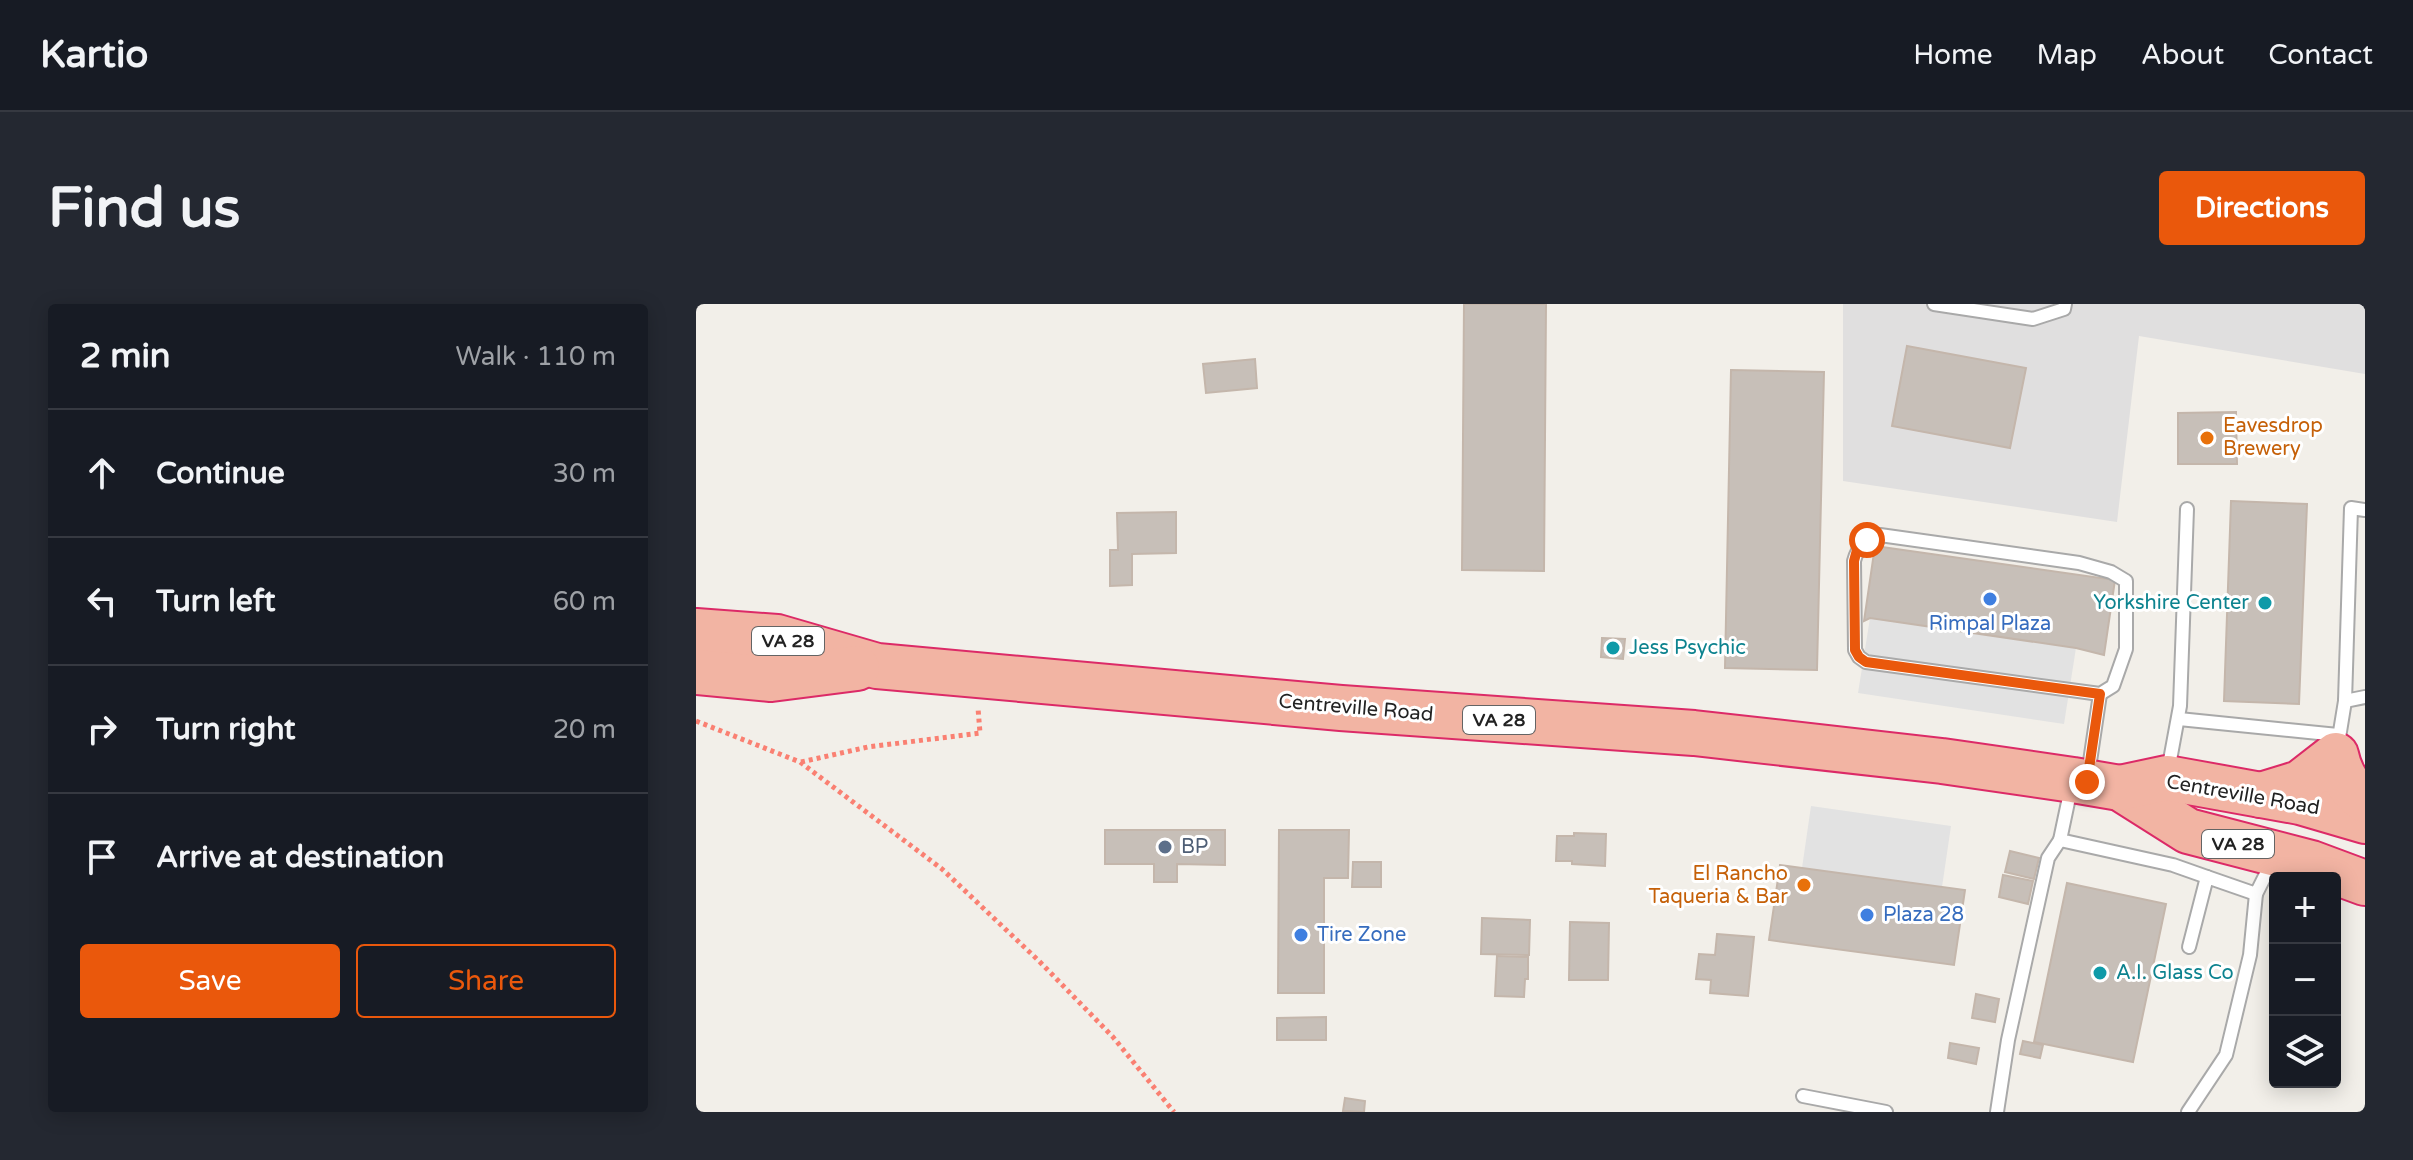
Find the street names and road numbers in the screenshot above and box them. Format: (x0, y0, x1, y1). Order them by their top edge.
road number: VA 28 (752, 627, 824, 655)
street label: Centreville Road (1278, 689, 1434, 727)
road number: VA 28 (1463, 706, 1535, 734)
street label: Centreville Road (2164, 770, 2322, 820)
road number: VA 28 (2202, 830, 2274, 858)

